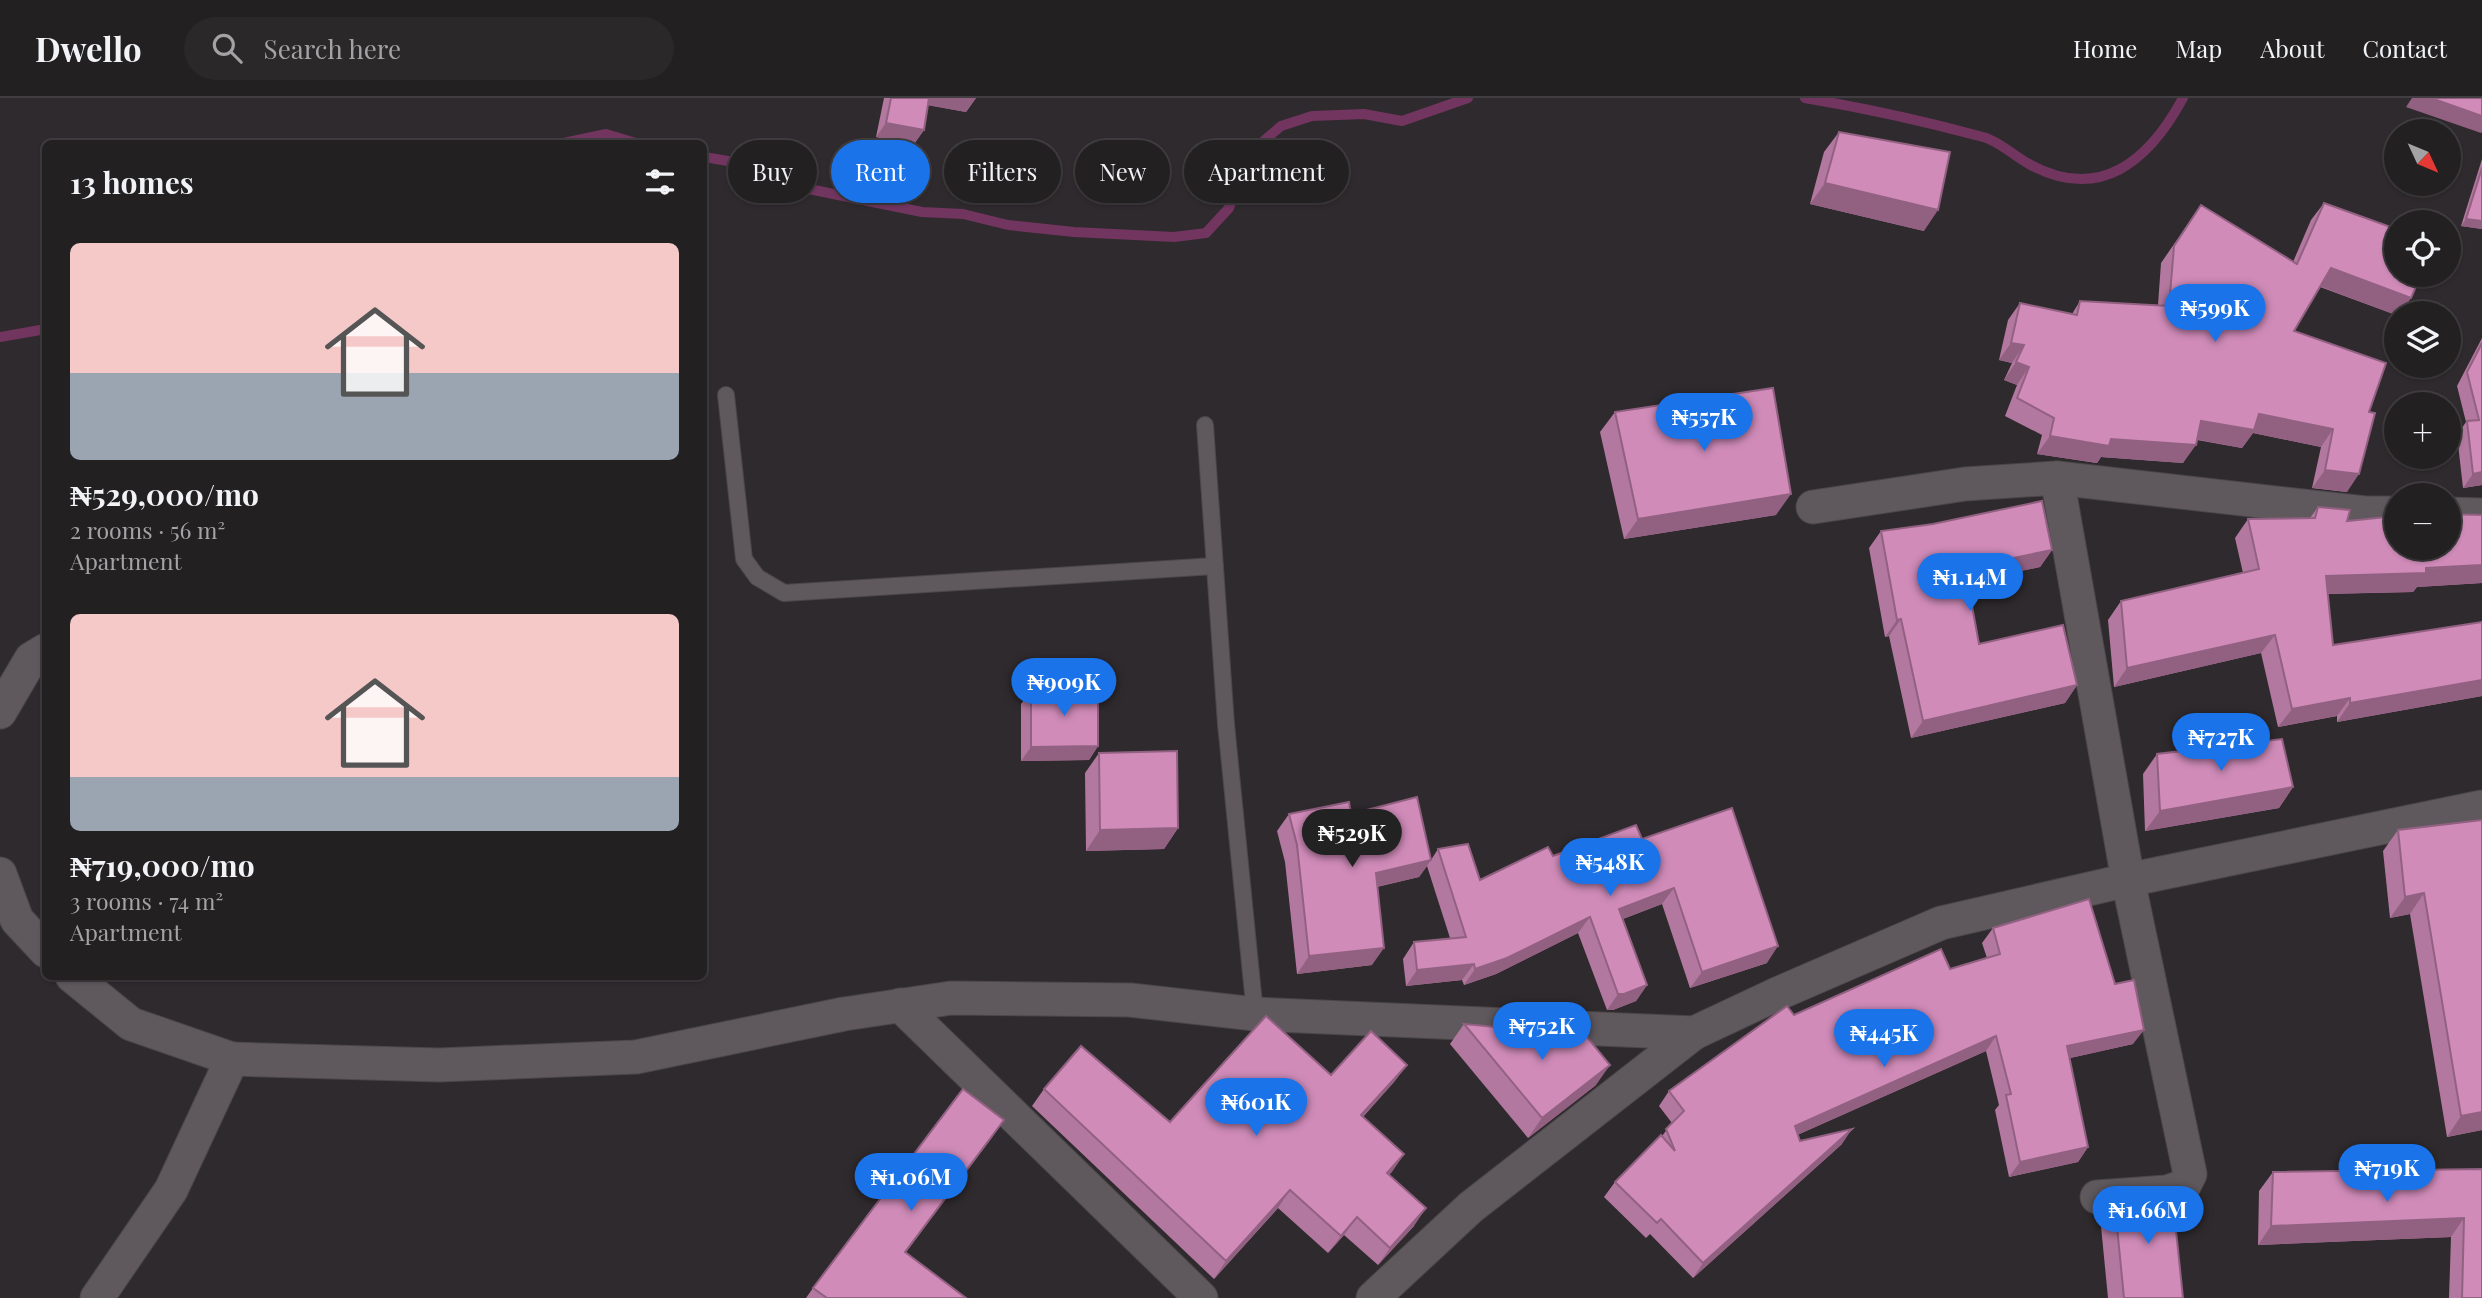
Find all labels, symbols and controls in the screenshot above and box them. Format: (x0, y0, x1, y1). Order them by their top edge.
search box (184, 17, 674, 80)
text: Dwello (35, 26, 142, 70)
icon: search (208, 29, 246, 67)
text: Search here (264, 31, 401, 66)
text: Home (2073, 32, 2137, 64)
text: Map (2175, 32, 2222, 64)
text: About (2260, 32, 2324, 64)
text: Contact (2362, 32, 2447, 64)
north arrow (2384, 119, 2460, 196)
map controls (2384, 119, 2461, 560)
chip: Buy (728, 140, 817, 203)
chip: Rent (831, 140, 930, 203)
chip: Filters (944, 140, 1061, 203)
chip: New (1075, 140, 1170, 203)
chip: Apartment (1184, 140, 1349, 203)
text: 13 homes (70, 162, 194, 202)
icon: filters (641, 163, 679, 201)
button: locate (2384, 210, 2461, 287)
pin: ₦599K (2166, 285, 2264, 344)
icon: home (312, 289, 438, 415)
text: ₦599K (2180, 291, 2250, 322)
button: layers (2384, 301, 2461, 378)
button: + (2384, 392, 2461, 469)
pin: ₦557K (1655, 394, 1753, 453)
text: ₦557K (1672, 400, 1736, 431)
text: ₦529,000/mo (70, 474, 259, 514)
button: − (2384, 483, 2461, 560)
text: 2 rooms · 56 m² (70, 514, 225, 545)
text: Apartment (70, 545, 182, 576)
pin: ₦1.14M (1913, 554, 2027, 613)
text: ₦1.14M (1933, 560, 2007, 591)
pin: ₦909K (1015, 658, 1113, 718)
icon: home (312, 660, 438, 786)
text: ₦909K (1027, 665, 1101, 696)
pin: ₦727K (2172, 714, 2270, 773)
text: ₦727K (2188, 720, 2254, 751)
pin: ₦529K (1303, 810, 1401, 869)
text: ₦529K (1318, 816, 1386, 847)
pin: ₦548K (1561, 838, 1659, 898)
text: ₦719,000/mo (70, 845, 255, 885)
text: ₦548K (1576, 845, 1644, 876)
text: 3 rooms · 74 m² (70, 885, 223, 916)
text: Apartment (70, 916, 182, 947)
pin: ₦752K (1493, 1002, 1591, 1062)
text: ₦752K (1509, 1009, 1575, 1040)
pin: ₦445K (1835, 1010, 1933, 1069)
text: ₦445K (1850, 1016, 1918, 1047)
pin: ₦601K (1207, 1079, 1305, 1138)
text: ₦601K (1221, 1085, 1291, 1116)
pin: ₦719K (2338, 1144, 2436, 1204)
text: ₦719K (2354, 1151, 2420, 1182)
pin: ₦1.06M (854, 1154, 968, 1213)
text: ₦1.06M (871, 1160, 951, 1191)
pin: ₦1.66M (2091, 1186, 2205, 1246)
text: ₦1.66M (2109, 1193, 2187, 1224)

